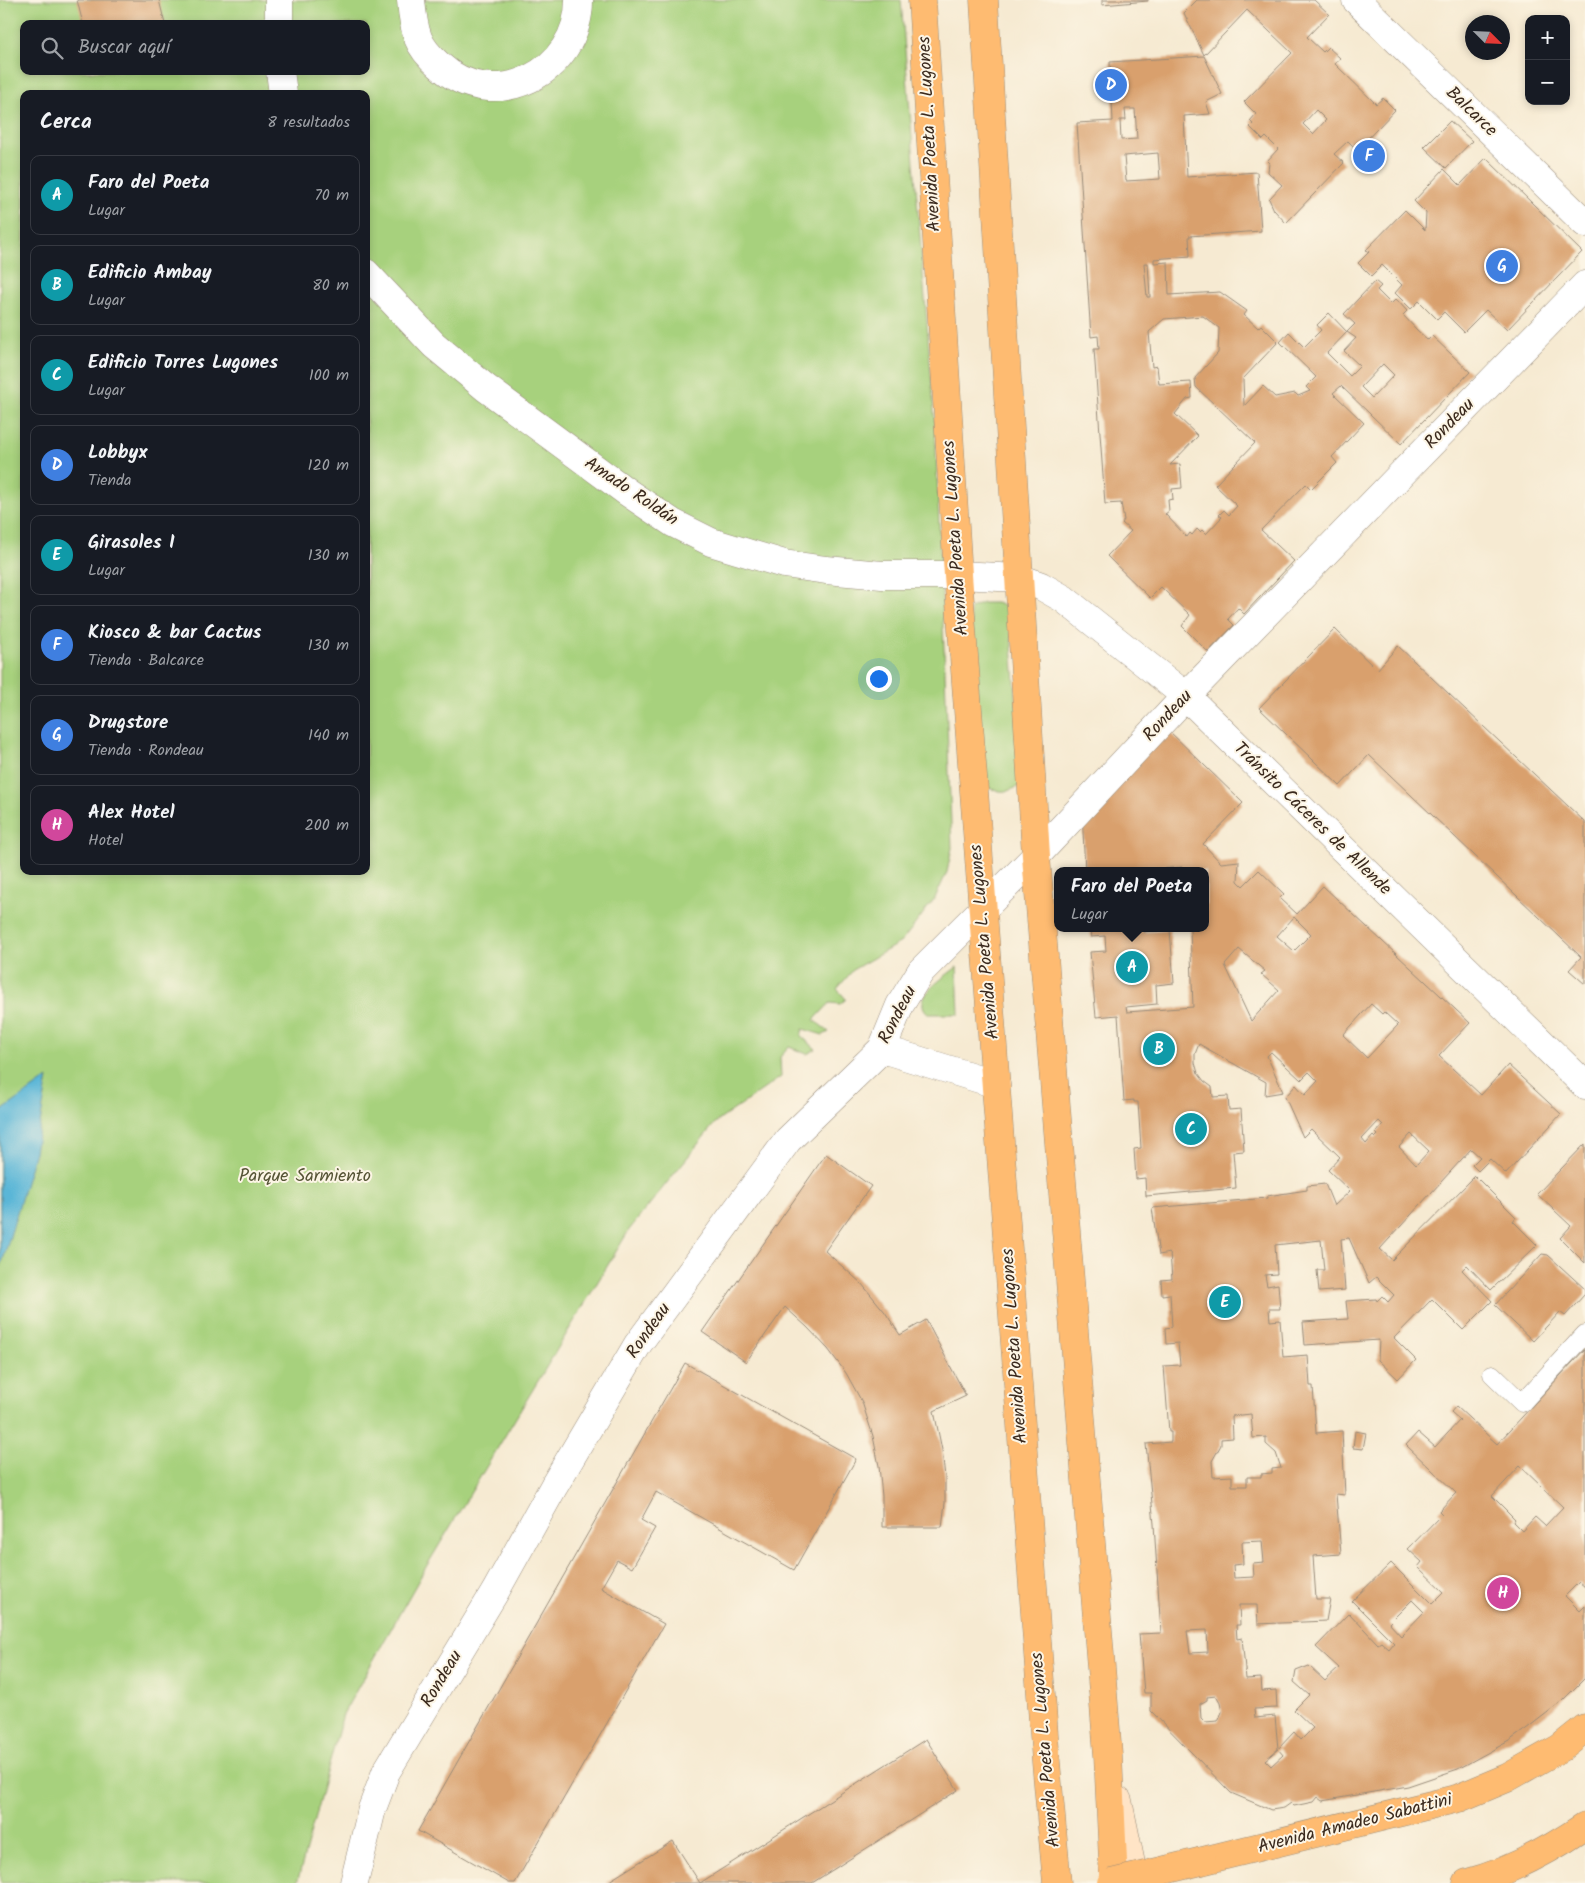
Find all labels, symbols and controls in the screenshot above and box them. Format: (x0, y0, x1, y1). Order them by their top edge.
north arrow (1465, 15, 1510, 60)
map controls (1525, 15, 1570, 105)
button: + (1525, 15, 1570, 60)
search box (20, 20, 370, 75)
text: Buscar aquí (78, 33, 170, 63)
icon: search (38, 34, 66, 62)
street label: Avenida Poeta L. Lugones (910, 35, 950, 232)
button: − (1525, 60, 1570, 105)
pin: D (1095, 66, 1127, 104)
street label: Balcarce (1438, 80, 1504, 144)
text: Cerca (40, 106, 92, 139)
text: 8 resultados (267, 110, 350, 135)
pin: F (1353, 137, 1385, 175)
text: Faro del Poeta (88, 168, 209, 198)
text: A (52, 183, 62, 208)
text: 70 m (314, 183, 349, 208)
text: Lugar (88, 198, 125, 223)
pin: G (1486, 247, 1518, 285)
text: Edificio Ambay (88, 258, 212, 288)
text: B (52, 273, 62, 298)
text: 80 m (312, 273, 349, 298)
text: Lugar (88, 288, 125, 313)
text: Edificio Torres Lugones (88, 348, 278, 378)
text: C (52, 363, 62, 388)
text: 100 m (309, 363, 349, 388)
text: Lugar (88, 378, 125, 403)
street label: Rondeau (1418, 391, 1482, 457)
text: Lobbyx (88, 438, 147, 468)
street label: Avenida Poeta L. Lugones (935, 439, 977, 637)
street label: Amado Roldán (578, 450, 684, 534)
text: D (52, 453, 62, 478)
text: 120 m (308, 453, 349, 478)
text: Tienda (88, 468, 132, 493)
text: Girasoles I (88, 528, 175, 558)
text: E (53, 543, 61, 568)
text: 130 m (308, 543, 349, 568)
text: Lugar (88, 558, 125, 583)
text: Kiosco & bar Cactus (88, 618, 261, 648)
text: F (53, 633, 61, 658)
text: 130 m (308, 633, 349, 658)
text: Tienda · Balcarce (88, 648, 204, 673)
your location (866, 666, 892, 692)
street label: Rondeau (1136, 683, 1200, 749)
text: Drugstore (88, 708, 168, 738)
text: G (52, 723, 62, 748)
text: 140 m (308, 723, 349, 748)
street label: Tránsito Cáceres de Allende (1226, 735, 1398, 903)
text: Tienda · Rondeau (88, 738, 204, 763)
text: Alex Hotel (88, 798, 175, 828)
text: H (52, 813, 62, 838)
text: 200 m (305, 813, 349, 838)
text: Hotel (88, 828, 123, 853)
street label: Avenida Poeta L. Lugones (962, 843, 1008, 1041)
popup (1054, 867, 1209, 932)
text: Faro del Poeta (1071, 872, 1192, 902)
text: Lugar (1071, 902, 1108, 927)
pin: A (1116, 948, 1148, 986)
street label: Rondeau (871, 980, 925, 1049)
pin: B (1143, 1030, 1175, 1068)
pin: C (1175, 1110, 1207, 1148)
park label: Parque Sarmiento (239, 1162, 371, 1191)
street label: Avenida Poeta L. Lugones (994, 1247, 1036, 1445)
pin: E (1209, 1283, 1241, 1321)
street label: Rondeau (619, 1297, 679, 1365)
pin: H (1487, 1574, 1519, 1612)
street label: Rondeau (413, 1644, 471, 1713)
street label: Avenida Poeta L. Lugones (1023, 1651, 1069, 1849)
street label: Avenida Amadeo Sabattini (1255, 1786, 1456, 1862)

